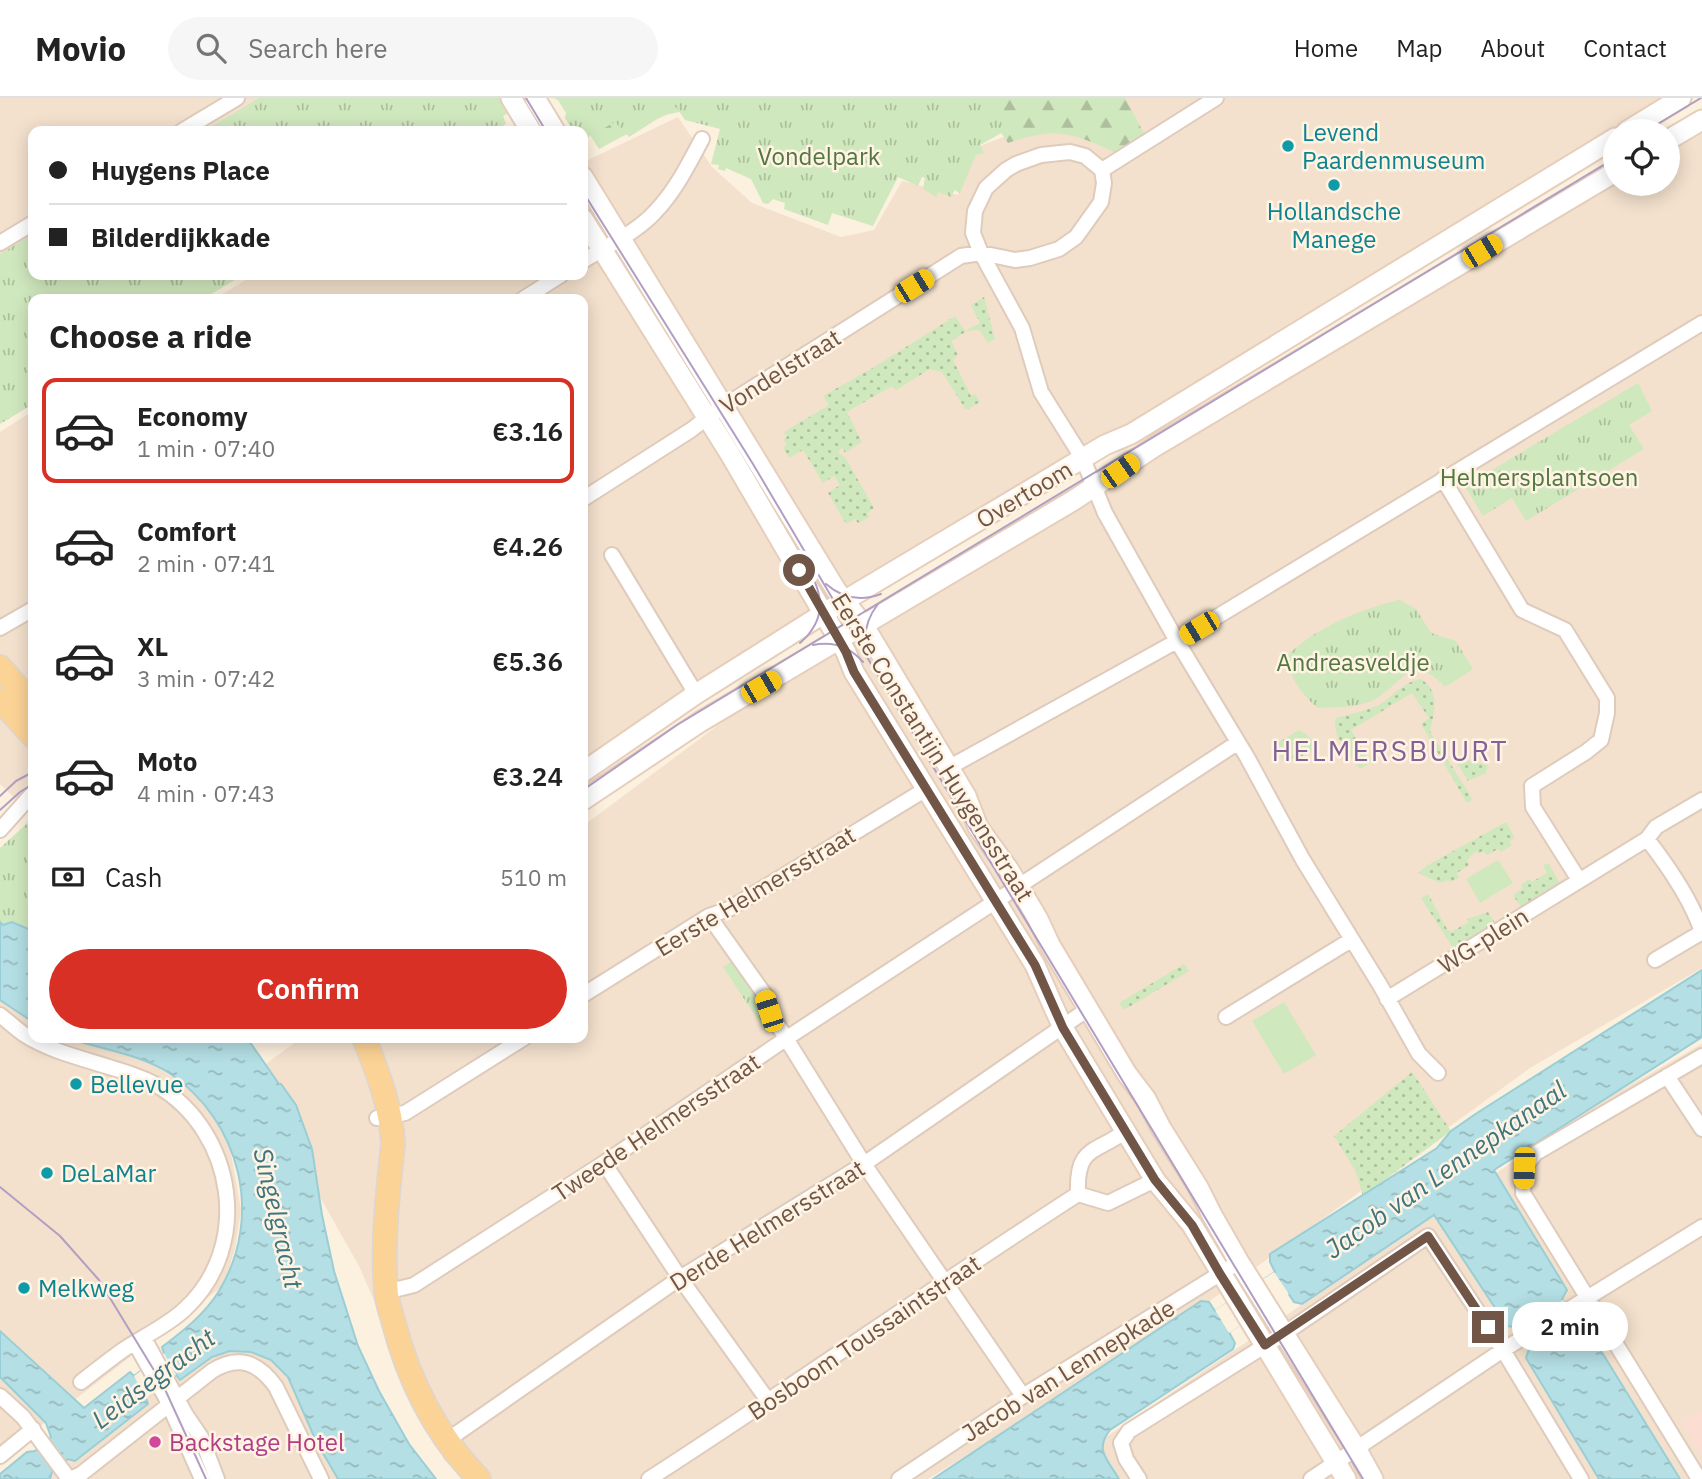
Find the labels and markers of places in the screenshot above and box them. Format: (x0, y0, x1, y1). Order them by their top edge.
place label: Levend Paardenmuseum (1302, 116, 1485, 176)
marker: Levend Paardenmuseum (1280, 138, 1296, 154)
marker: Hollandsche Manege (1326, 177, 1342, 193)
place label: Hollandsche Manege (1267, 195, 1401, 255)
place label: Bellevue (90, 1068, 183, 1100)
marker: Bellevue (68, 1076, 84, 1092)
place label: DeLaMar (61, 1157, 156, 1189)
marker: DeLaMar (39, 1165, 55, 1181)
place label: Melkweg (38, 1272, 134, 1304)
marker: Melkweg (16, 1280, 32, 1296)
place label: Backstage Hotel (169, 1426, 345, 1458)
marker: Backstage Hotel (147, 1434, 163, 1450)

